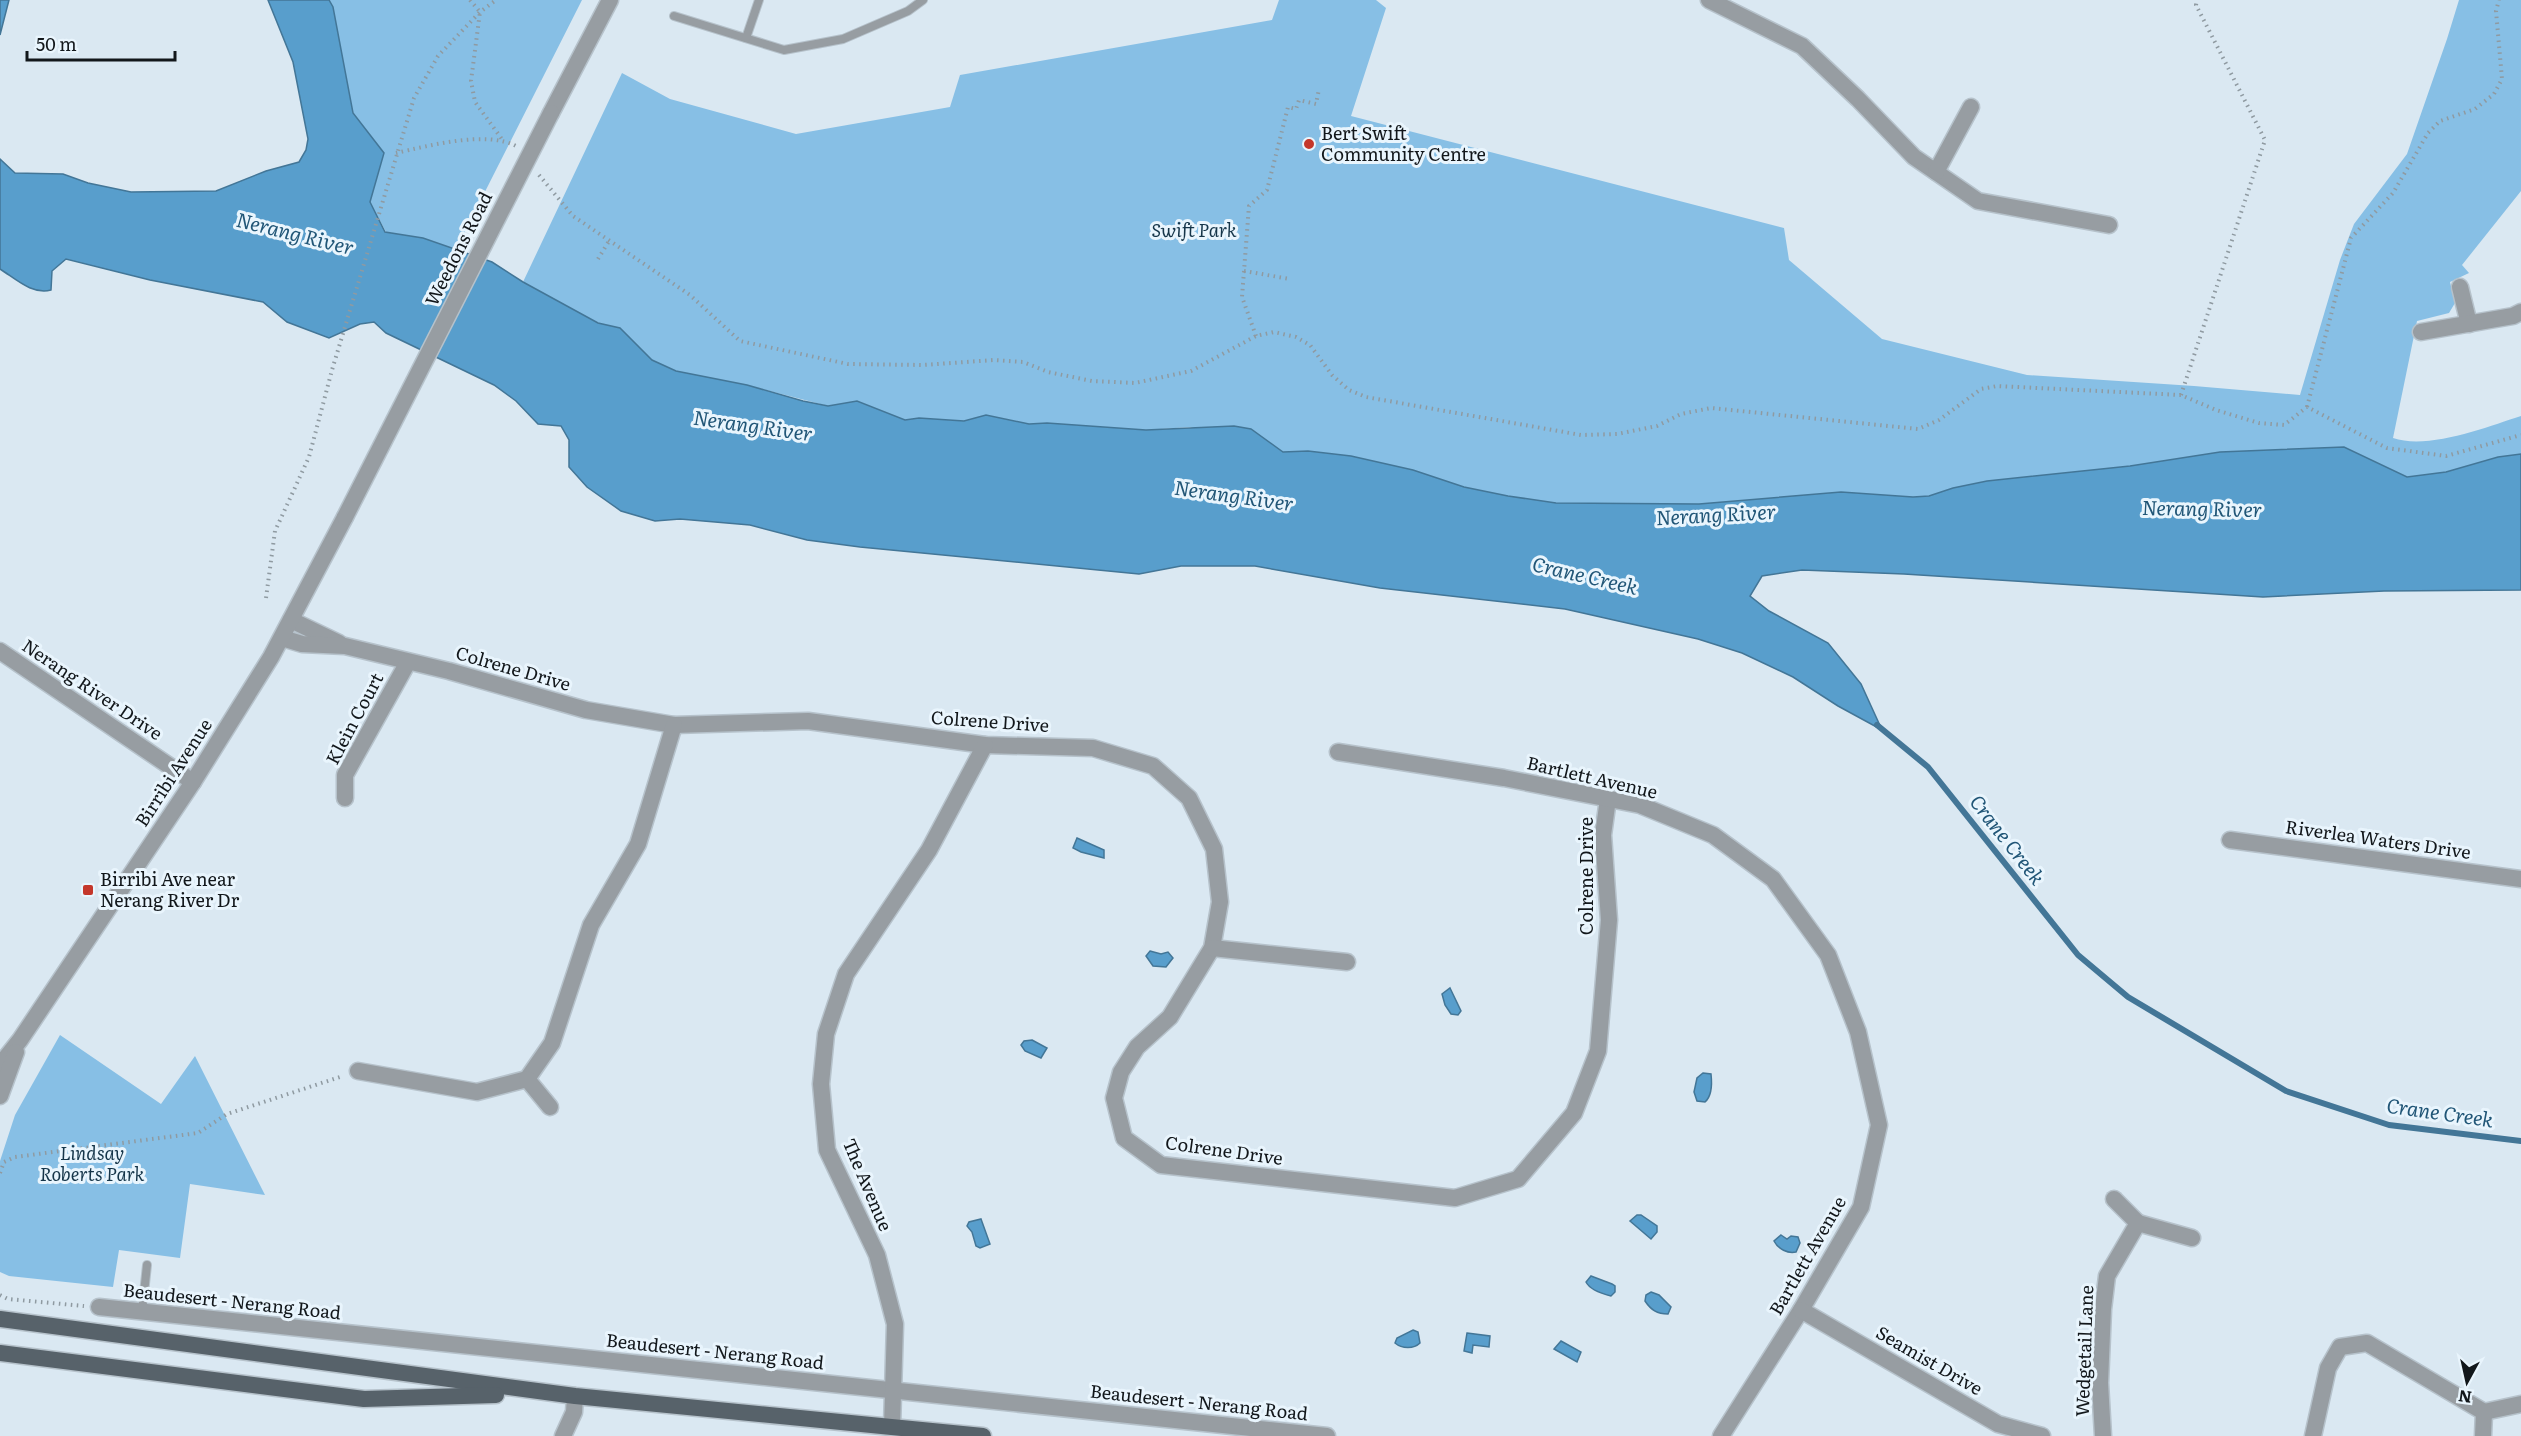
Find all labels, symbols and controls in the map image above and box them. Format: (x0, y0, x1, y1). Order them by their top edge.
scale bar (27, 24, 176, 62)
text: 50 m (36, 30, 77, 57)
place label: Bert Swift Community Centre (1321, 119, 1486, 167)
marker: Bert Swift Community Centre (1302, 137, 1316, 151)
street label: Weedons Road (417, 186, 498, 310)
water label: Nerang River (234, 203, 357, 261)
park label: Swift Park (1151, 216, 1237, 243)
water label: Nerang River (692, 401, 815, 447)
water label: Nerang River (1173, 471, 1296, 517)
water label: Nerang River (2142, 491, 2262, 523)
water label: Nerang River (1655, 495, 1777, 531)
water label: Crane Creek (1530, 547, 1641, 601)
street label: Nerang River Drive (17, 632, 168, 746)
street label: Colrene Drive (453, 638, 574, 697)
street label: Klein Court (318, 667, 390, 769)
street label: Colrene Drive (930, 703, 1050, 738)
street label: Birribi Avenue (128, 713, 218, 832)
street label: Bartlett Avenue (1524, 748, 1660, 805)
water label: Crane Creek (1964, 787, 2053, 890)
street label: Riverlea Waters Drive (2284, 812, 2473, 865)
street label: Colrene Drive (1572, 817, 1599, 935)
place label: Birribi Ave near Nerang River Dr (100, 865, 240, 913)
marker: Birribi Ave near Nerang River Dr (81, 883, 95, 897)
water label: Crane Creek (2385, 1089, 2496, 1133)
street label: Colrene Drive (1164, 1128, 1285, 1171)
street label: The Avenue (837, 1134, 900, 1235)
park label: Lindsay Roberts Park (40, 1139, 144, 1187)
street label: Bartlett Avenue (1762, 1191, 1852, 1320)
street label: Beaudesert - Nerang Road (122, 1276, 342, 1325)
street label: Wedgetail Lane (2068, 1285, 2099, 1417)
street label: Seamist Drive (1871, 1318, 1988, 1401)
street label: Beaudesert - Nerang Road (605, 1326, 825, 1375)
north arrow (2437, 1352, 2497, 1412)
street label: Beaudesert - Nerang Road (1089, 1377, 1309, 1426)
text: N (2456, 1385, 2473, 1411)

